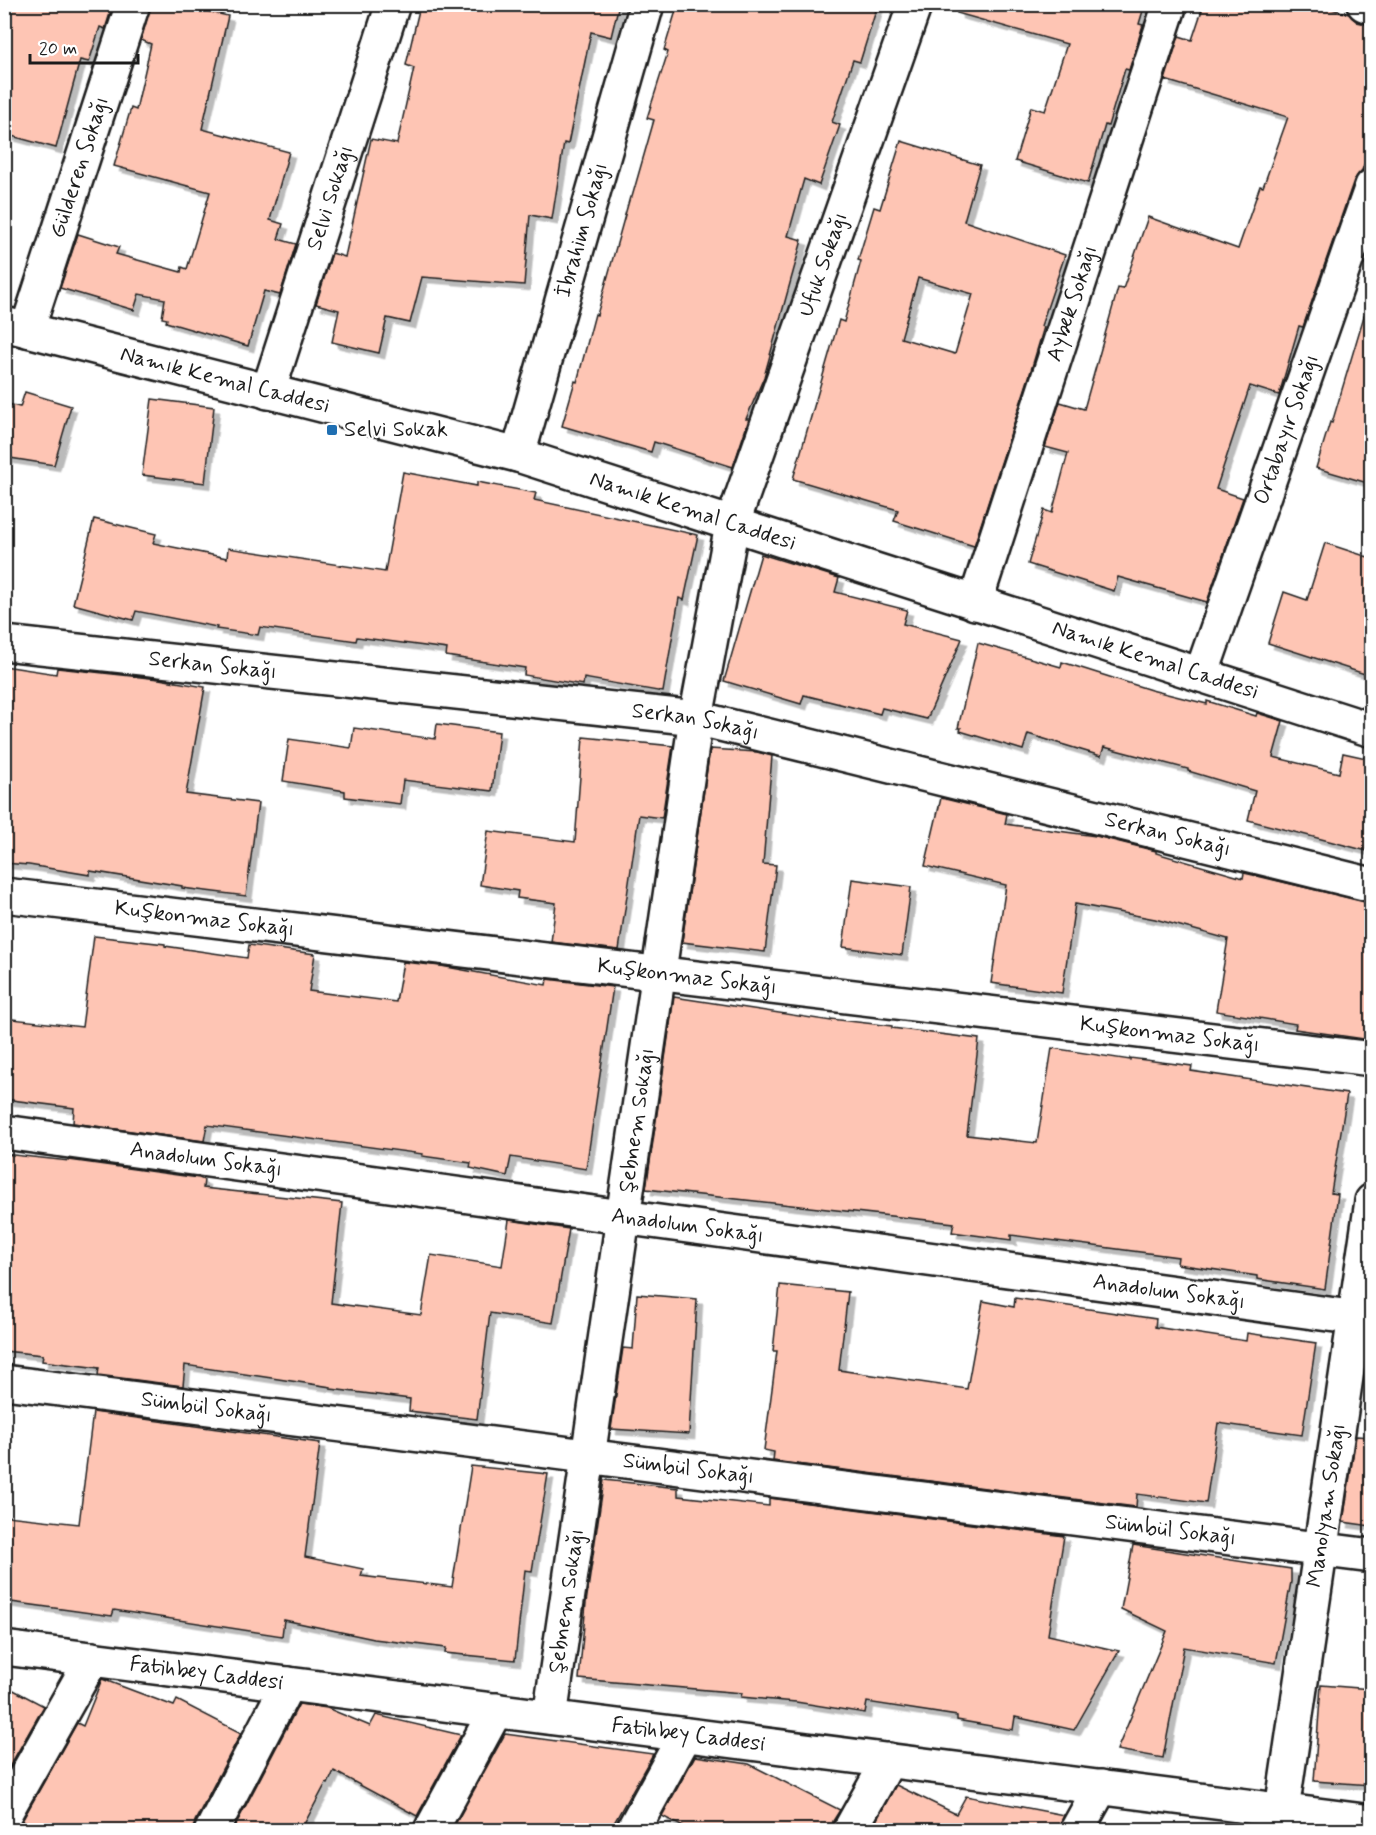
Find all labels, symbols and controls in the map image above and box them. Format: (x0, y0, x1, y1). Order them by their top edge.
scale bar (30, 27, 138, 65)
text: 20 m (39, 37, 77, 61)
street label: Gülderen Sokağı (44, 93, 116, 242)
street label: Selvi Sokağı (301, 142, 361, 254)
street label: İbrahim Sokağı (550, 159, 615, 301)
street label: Ufuk Sokağı (792, 209, 855, 321)
street label: Aybek Sokağı (1041, 242, 1104, 365)
street label: Namık Kemal Caddesi (117, 340, 333, 420)
street label: Ortabayır Sokağı (1248, 351, 1326, 509)
place label: Selvi Sokak (344, 416, 448, 444)
marker: Selvi Sokak (325, 423, 339, 437)
street label: Namık Kemal Caddesi (586, 465, 799, 558)
street label: Namık Kemal Caddesi (1049, 614, 1262, 707)
street label: Serkan Sokağı (147, 645, 278, 687)
street label: Serkan Sokağı (630, 697, 762, 747)
street label: Serkan Sokağı (1102, 806, 1234, 864)
street label: Kuşkonmaz Sokağı (113, 894, 296, 944)
street label: Kuşkonmaz Sokağı (596, 952, 779, 1002)
street label: Kuşkonmaz Sokağı (1078, 1010, 1261, 1060)
street label: Şebnem Sokağı (613, 1046, 662, 1195)
street label: Anadolum Sokağı (128, 1135, 284, 1184)
street label: Anadolum Sokağı (610, 1202, 766, 1250)
street label: Anadolum Sokağı (1091, 1268, 1247, 1317)
street label: Sümbül Sokağı (139, 1386, 274, 1430)
street label: Manolyam Sokağı (1301, 1422, 1353, 1589)
street label: Sümbül Sokağı (621, 1447, 756, 1492)
street label: Sümbül Sokağı (1103, 1508, 1238, 1553)
street label: Şebnem Sokağı (543, 1527, 591, 1676)
street label: Fatihbey Caddesi (128, 1650, 285, 1697)
street label: Fatihbey Caddesi (610, 1711, 767, 1759)

